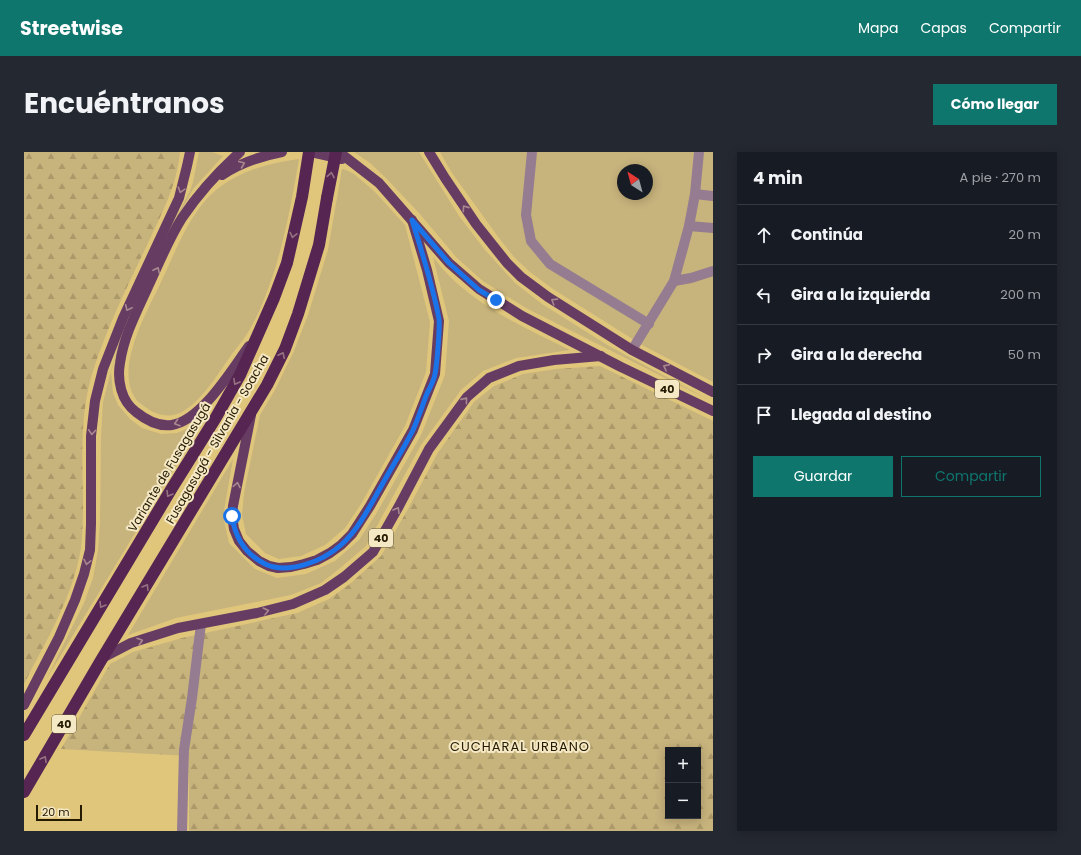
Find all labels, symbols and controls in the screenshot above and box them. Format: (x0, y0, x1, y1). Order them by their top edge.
text: Streetwise (20, 15, 123, 42)
text: Mapa (858, 18, 898, 38)
text: Capas (920, 18, 967, 38)
text: Compartir (989, 18, 1061, 38)
text: Encuéntranos (24, 84, 225, 123)
button: Cómo llegar (933, 84, 1057, 125)
one-way arrow (239, 161, 246, 169)
north arrow (617, 164, 653, 200)
text: 4 min (753, 166, 803, 190)
text: A pie · 270 m (959, 168, 1041, 187)
one-way arrow (327, 172, 335, 178)
one-way arrow (177, 186, 186, 193)
one-way arrow (462, 205, 470, 212)
icon: ahead (753, 224, 775, 246)
text: Continúa (791, 224, 863, 245)
text: 20 m (1008, 225, 1041, 244)
one-way arrow (289, 232, 298, 239)
one-way arrow (152, 266, 160, 274)
icon: left (753, 284, 775, 306)
text: Gira a la izquierda (791, 284, 930, 305)
text: 200 m (1000, 285, 1041, 304)
route end (487, 291, 505, 309)
one-way arrow (551, 298, 558, 306)
one-way arrow (125, 304, 133, 312)
icon: right (753, 344, 775, 366)
text: Gira a la derecha (791, 344, 922, 365)
text: 50 m (1008, 345, 1041, 364)
street label: Fusagasugá - Silvania - Soacha (161, 351, 273, 527)
one-way arrow (277, 351, 285, 359)
one-way arrow (663, 364, 670, 372)
one-way arrow (233, 378, 240, 385)
road number: 40 (655, 380, 679, 398)
one-way arrow (460, 398, 467, 405)
street label: Variante de Fusagasugá (124, 399, 214, 535)
icon: arrive (753, 404, 775, 426)
text: Llegada al destino (791, 404, 932, 425)
one-way arrow (174, 418, 181, 426)
one-way arrow (87, 429, 96, 435)
button: Guardar (753, 456, 893, 497)
button: Compartir (901, 456, 1041, 497)
one-way arrow (232, 482, 240, 488)
one-way arrow (166, 490, 173, 497)
route start (223, 507, 241, 525)
one-way arrow (392, 507, 399, 515)
road number: 40 (369, 529, 393, 547)
one-way arrow (83, 559, 91, 565)
one-way arrow (141, 584, 148, 591)
one-way arrow (99, 601, 106, 608)
one-way arrow (263, 607, 269, 615)
one-way arrow (136, 637, 143, 645)
road number: 40 (52, 715, 76, 733)
district label: CUCHARAL URBANO (450, 737, 590, 756)
map controls (665, 747, 701, 819)
button: + (665, 747, 701, 783)
one-way arrow (39, 756, 46, 763)
button: − (665, 783, 701, 819)
scale bar (36, 803, 82, 822)
text: 20 m (42, 804, 70, 820)

